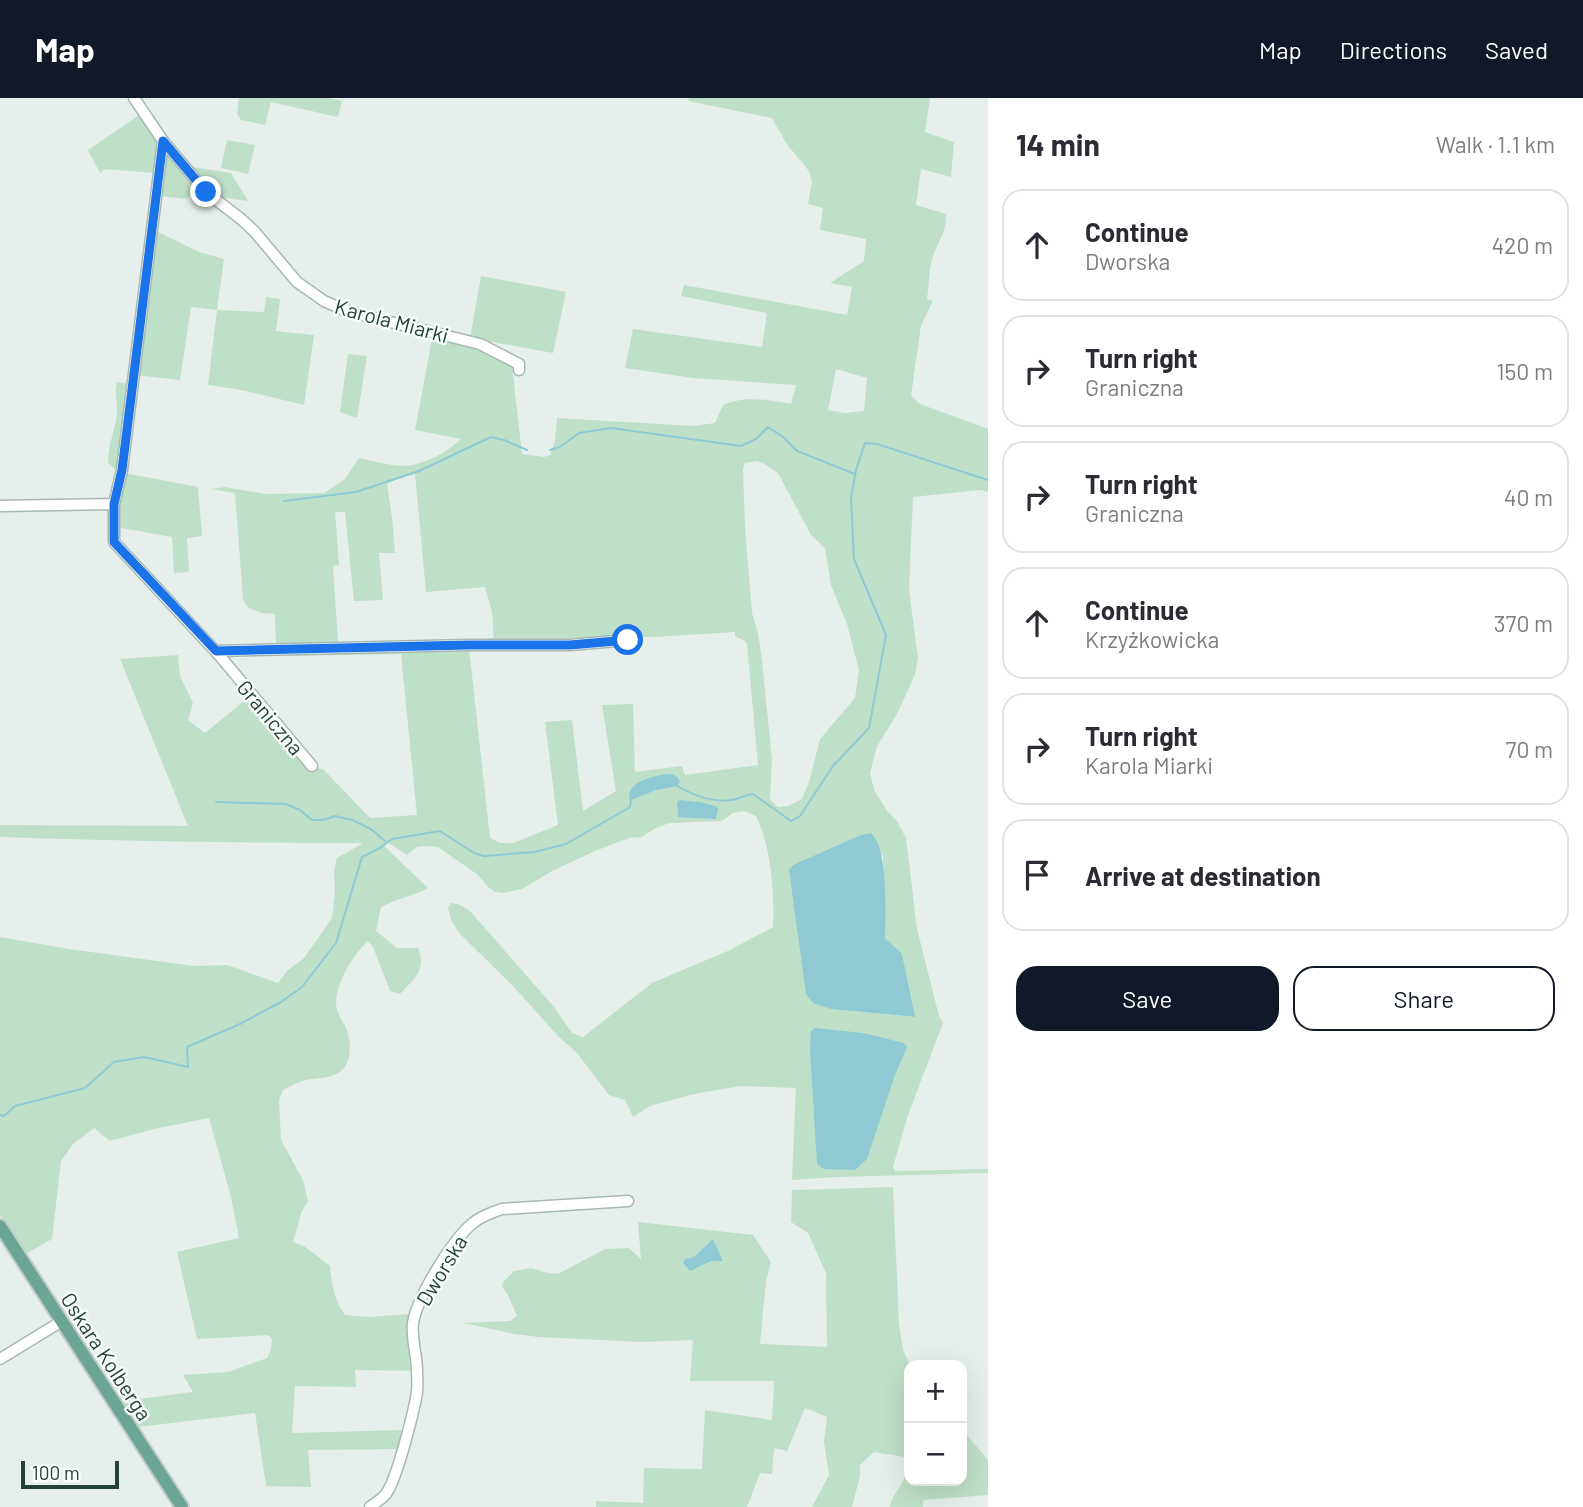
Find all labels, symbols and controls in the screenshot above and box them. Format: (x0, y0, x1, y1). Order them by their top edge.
text: Map (35, 29, 95, 69)
text: Map (1259, 35, 1302, 64)
text: Directions (1340, 35, 1447, 64)
text: Saved (1485, 35, 1548, 64)
text: 14 min (1016, 126, 1100, 162)
text: Walk · 1.1 km (1436, 130, 1555, 158)
route end (190, 176, 221, 207)
text: Continue (1085, 216, 1189, 247)
icon: ahead (1018, 226, 1056, 264)
text: 420 m (1491, 231, 1553, 259)
text: Dworska (1085, 247, 1170, 275)
street label: Karola Miarki (332, 293, 452, 347)
text: Turn right (1085, 342, 1198, 373)
icon: right (1018, 352, 1056, 390)
text: 150 m (1497, 357, 1553, 385)
text: Graniczna (1085, 373, 1184, 401)
text: Turn right (1085, 468, 1198, 499)
icon: right (1018, 478, 1056, 516)
text: 40 m (1504, 483, 1553, 511)
text: Graniczna (1085, 499, 1184, 527)
text: Continue (1085, 594, 1189, 625)
icon: ahead (1018, 604, 1056, 642)
text: 370 m (1494, 609, 1553, 637)
route start (612, 624, 643, 655)
text: Krzyżkowicka (1085, 625, 1219, 653)
street label: Graniczna (232, 674, 310, 760)
text: Turn right (1085, 720, 1198, 751)
icon: right (1018, 730, 1056, 768)
text: 70 m (1506, 735, 1553, 763)
text: Karola Miarki (1085, 751, 1213, 779)
icon: arrive (1018, 856, 1056, 894)
text: Arrive at destination (1085, 860, 1321, 891)
button: Save (1016, 966, 1279, 1031)
button: Share (1293, 966, 1555, 1031)
street label: Dworska (410, 1230, 472, 1310)
street label: Oskara Kolberga (56, 1287, 158, 1425)
map controls (904, 1360, 967, 1486)
button: + (904, 1360, 967, 1423)
button: − (904, 1423, 967, 1486)
scale bar (21, 1458, 119, 1490)
text: 100 m (32, 1461, 80, 1484)

